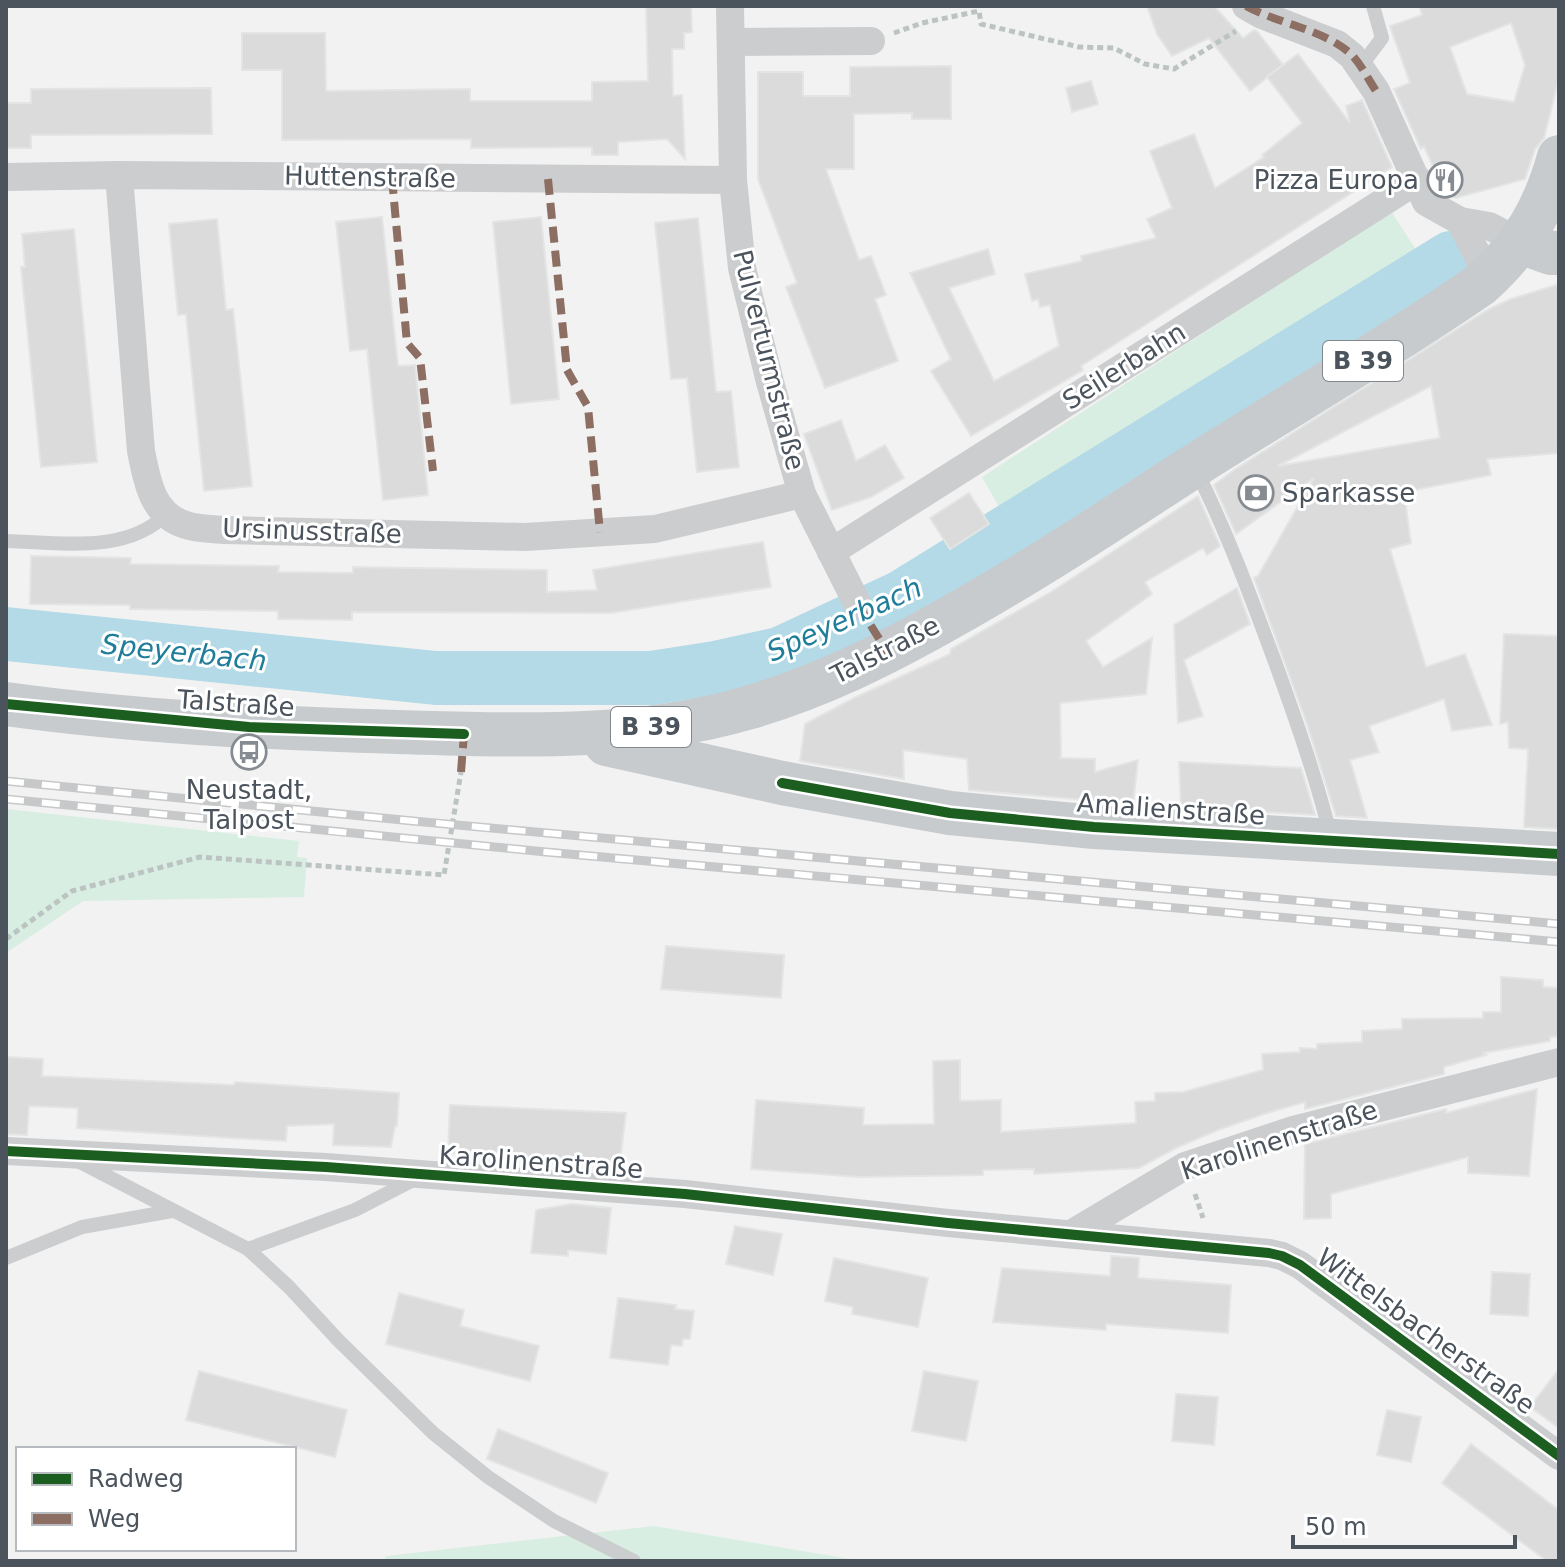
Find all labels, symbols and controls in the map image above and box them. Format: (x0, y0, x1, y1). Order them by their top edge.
street label: Huttenstraße (284, 161, 456, 193)
restaurant icon: Pizza Europa (1426, 161, 1464, 199)
place label: Pizza Europa (1254, 165, 1419, 195)
street label: Pulverturmstraße (727, 247, 811, 473)
street label: Seilerbahn (1057, 316, 1191, 416)
road number: B 39 (1323, 341, 1403, 381)
bank icon: Sparkasse (1237, 474, 1275, 512)
place label: Sparkasse (1282, 478, 1415, 508)
street label: Ursinusstraße (222, 513, 402, 549)
water label: Speyerbach (762, 571, 927, 668)
street label: Talstraße (825, 610, 944, 690)
water label: Speyerbach (100, 627, 268, 678)
street label: Talstraße (175, 684, 296, 722)
road number: B 39 (611, 707, 691, 747)
bus stop icon: Neustadt, Talpost (230, 733, 268, 771)
place label: Neustadt, Talpost (186, 775, 312, 835)
street label: Amalienstraße (1076, 787, 1266, 831)
street label: Karolinenstraße (1177, 1094, 1381, 1186)
street label: Karolinenstraße (438, 1140, 644, 1184)
street label: Wittelsbacherstraße (1311, 1242, 1541, 1420)
legend (16, 1447, 296, 1551)
text: Radweg (88, 1465, 184, 1493)
scale bar (1293, 1499, 1515, 1549)
text: Weg (88, 1505, 140, 1533)
text: 50 m (1305, 1513, 1367, 1541)

